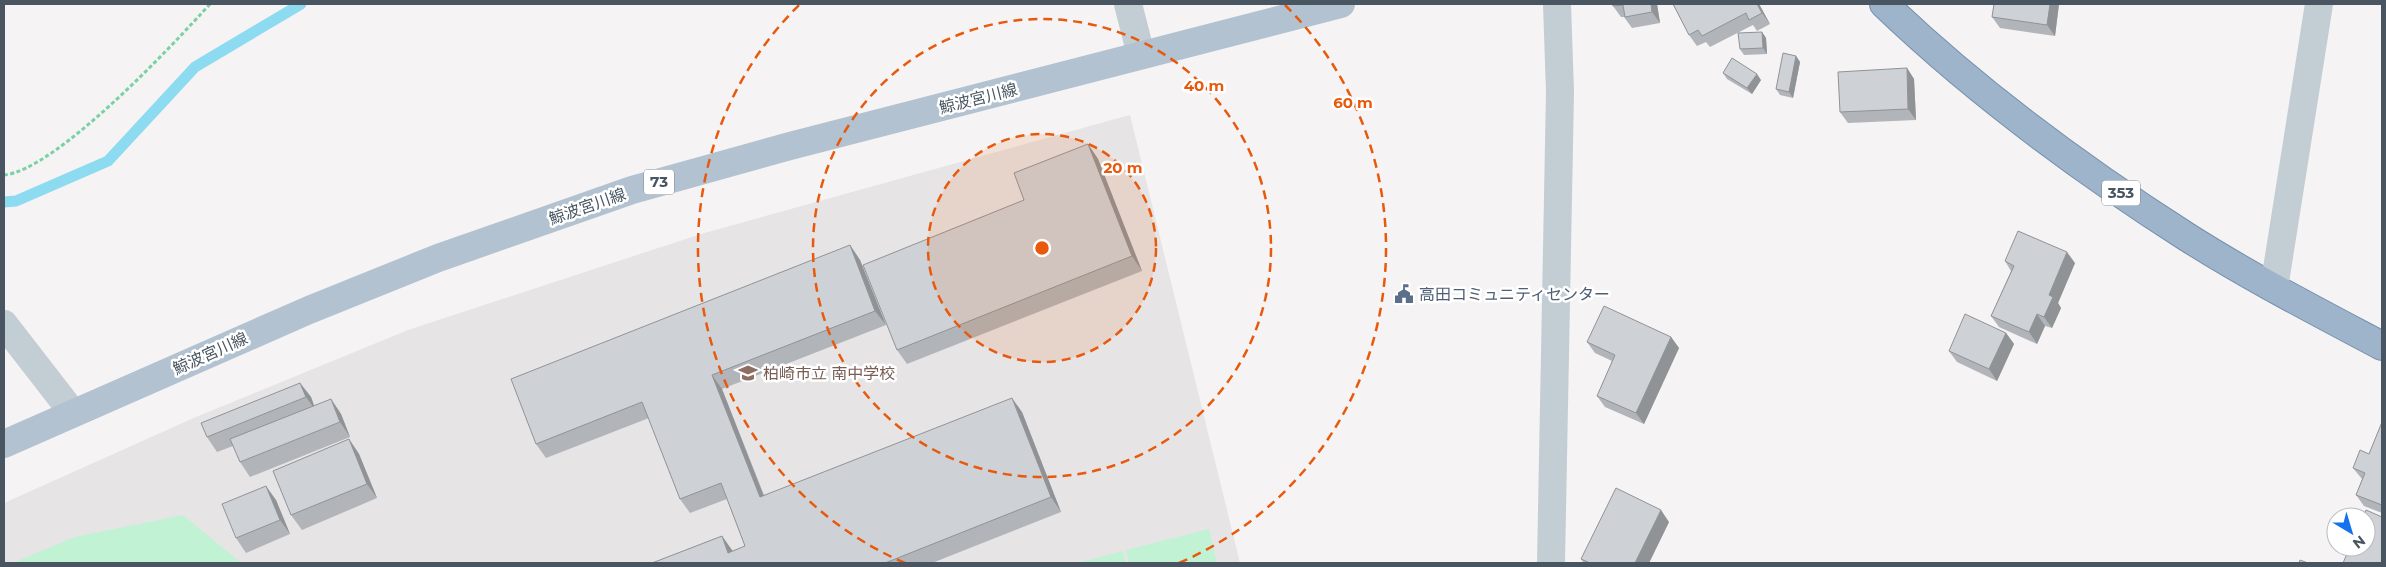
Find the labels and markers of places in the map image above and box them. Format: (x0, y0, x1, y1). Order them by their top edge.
centre of rings (1033, 239, 1051, 257)
public building icon: 高田コミュニティセンター (1393, 283, 1415, 305)
place label: 高田コミュニティセンター (1419, 285, 1610, 304)
school or university icon: 柏崎市立 南中学校 (737, 362, 759, 384)
place label: 柏崎市立 南中学校 (763, 364, 895, 383)

